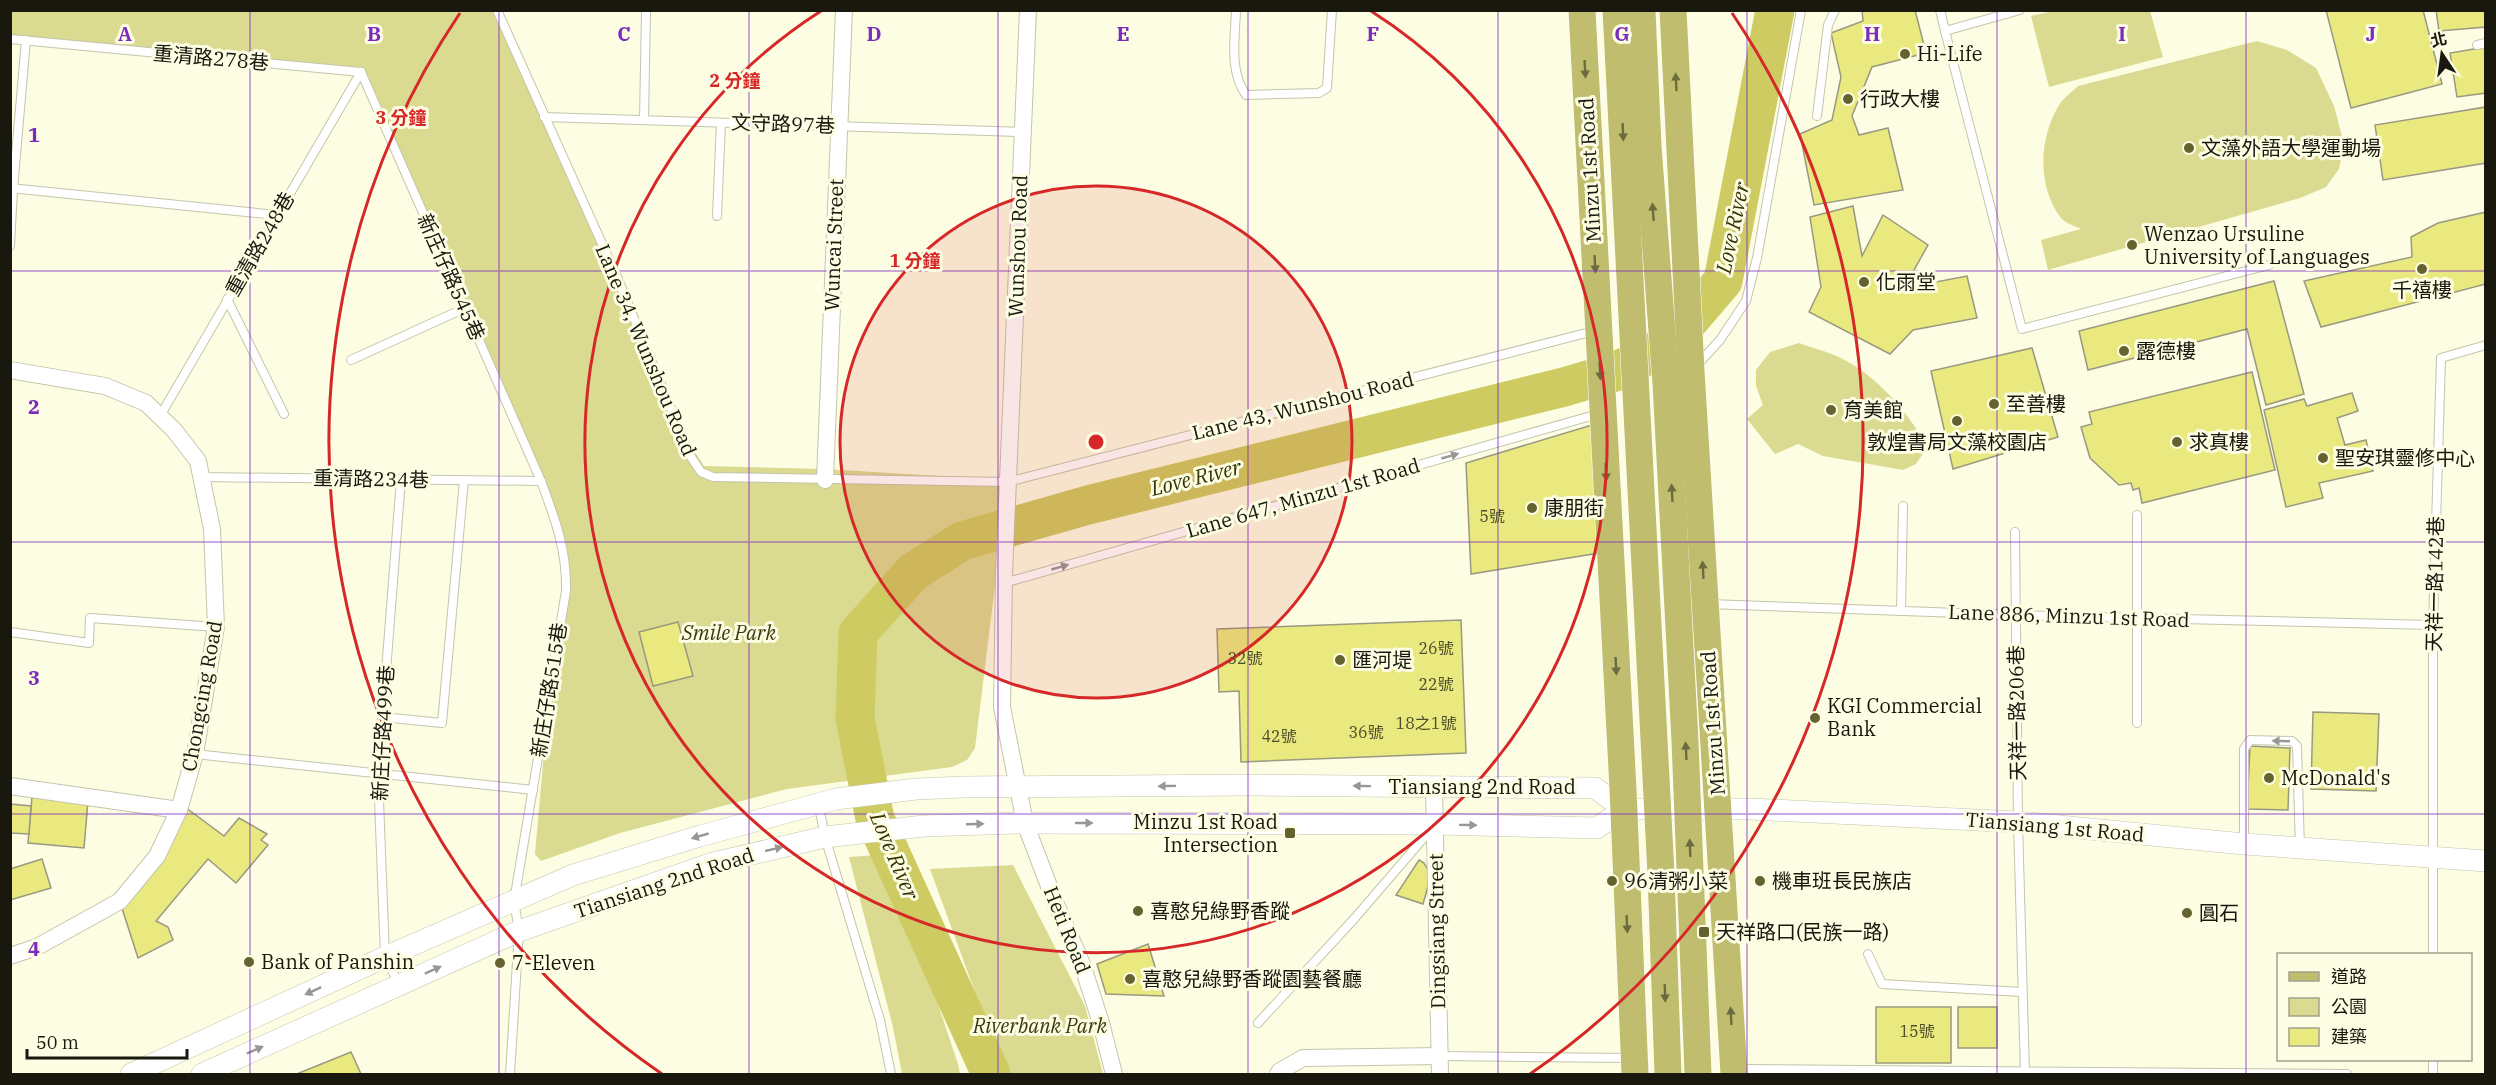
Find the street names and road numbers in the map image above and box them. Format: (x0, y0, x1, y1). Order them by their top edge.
street label: 重清路278巷 (152, 39, 270, 76)
street label: Minzu 1st Road (1572, 97, 1607, 243)
street label: 文守路97巷 (731, 108, 835, 139)
street label: Wunshou Road (1002, 174, 1033, 318)
street label: Wuncai Street (818, 178, 849, 312)
street label: 重清路248巷 (219, 187, 300, 301)
street label: 新庄仔路545巷 (411, 209, 491, 344)
street label: Lane 34, Wunshou Road (590, 240, 703, 460)
street label: Lane 43, Wunshou Road (1189, 365, 1417, 446)
street label: Lane 647, Minzu 1st Road (1183, 451, 1423, 544)
street label: 重清路234巷 (313, 464, 429, 493)
street label: 天祥一路142巷 (2420, 516, 2449, 652)
street label: Lane 886, Minzu 1st Road (1948, 598, 2190, 633)
street label: Chongcing Road (175, 618, 228, 774)
street label: 新庄仔路515巷 (525, 621, 572, 759)
street label: 天祥一路206巷 (2002, 645, 2031, 781)
street label: Minzu 1st Road (1694, 650, 1731, 796)
street label: 新庄仔路499巷 (365, 664, 400, 802)
street label: Tiansiang 2nd Road (1388, 773, 1576, 800)
street label: Tiansiang 1st Road (1965, 805, 2146, 848)
street label: Tiansiang 2nd Road (570, 841, 757, 924)
street label: Dingsiang Street (1422, 853, 1451, 1009)
street label: Heti Road (1038, 882, 1097, 978)

